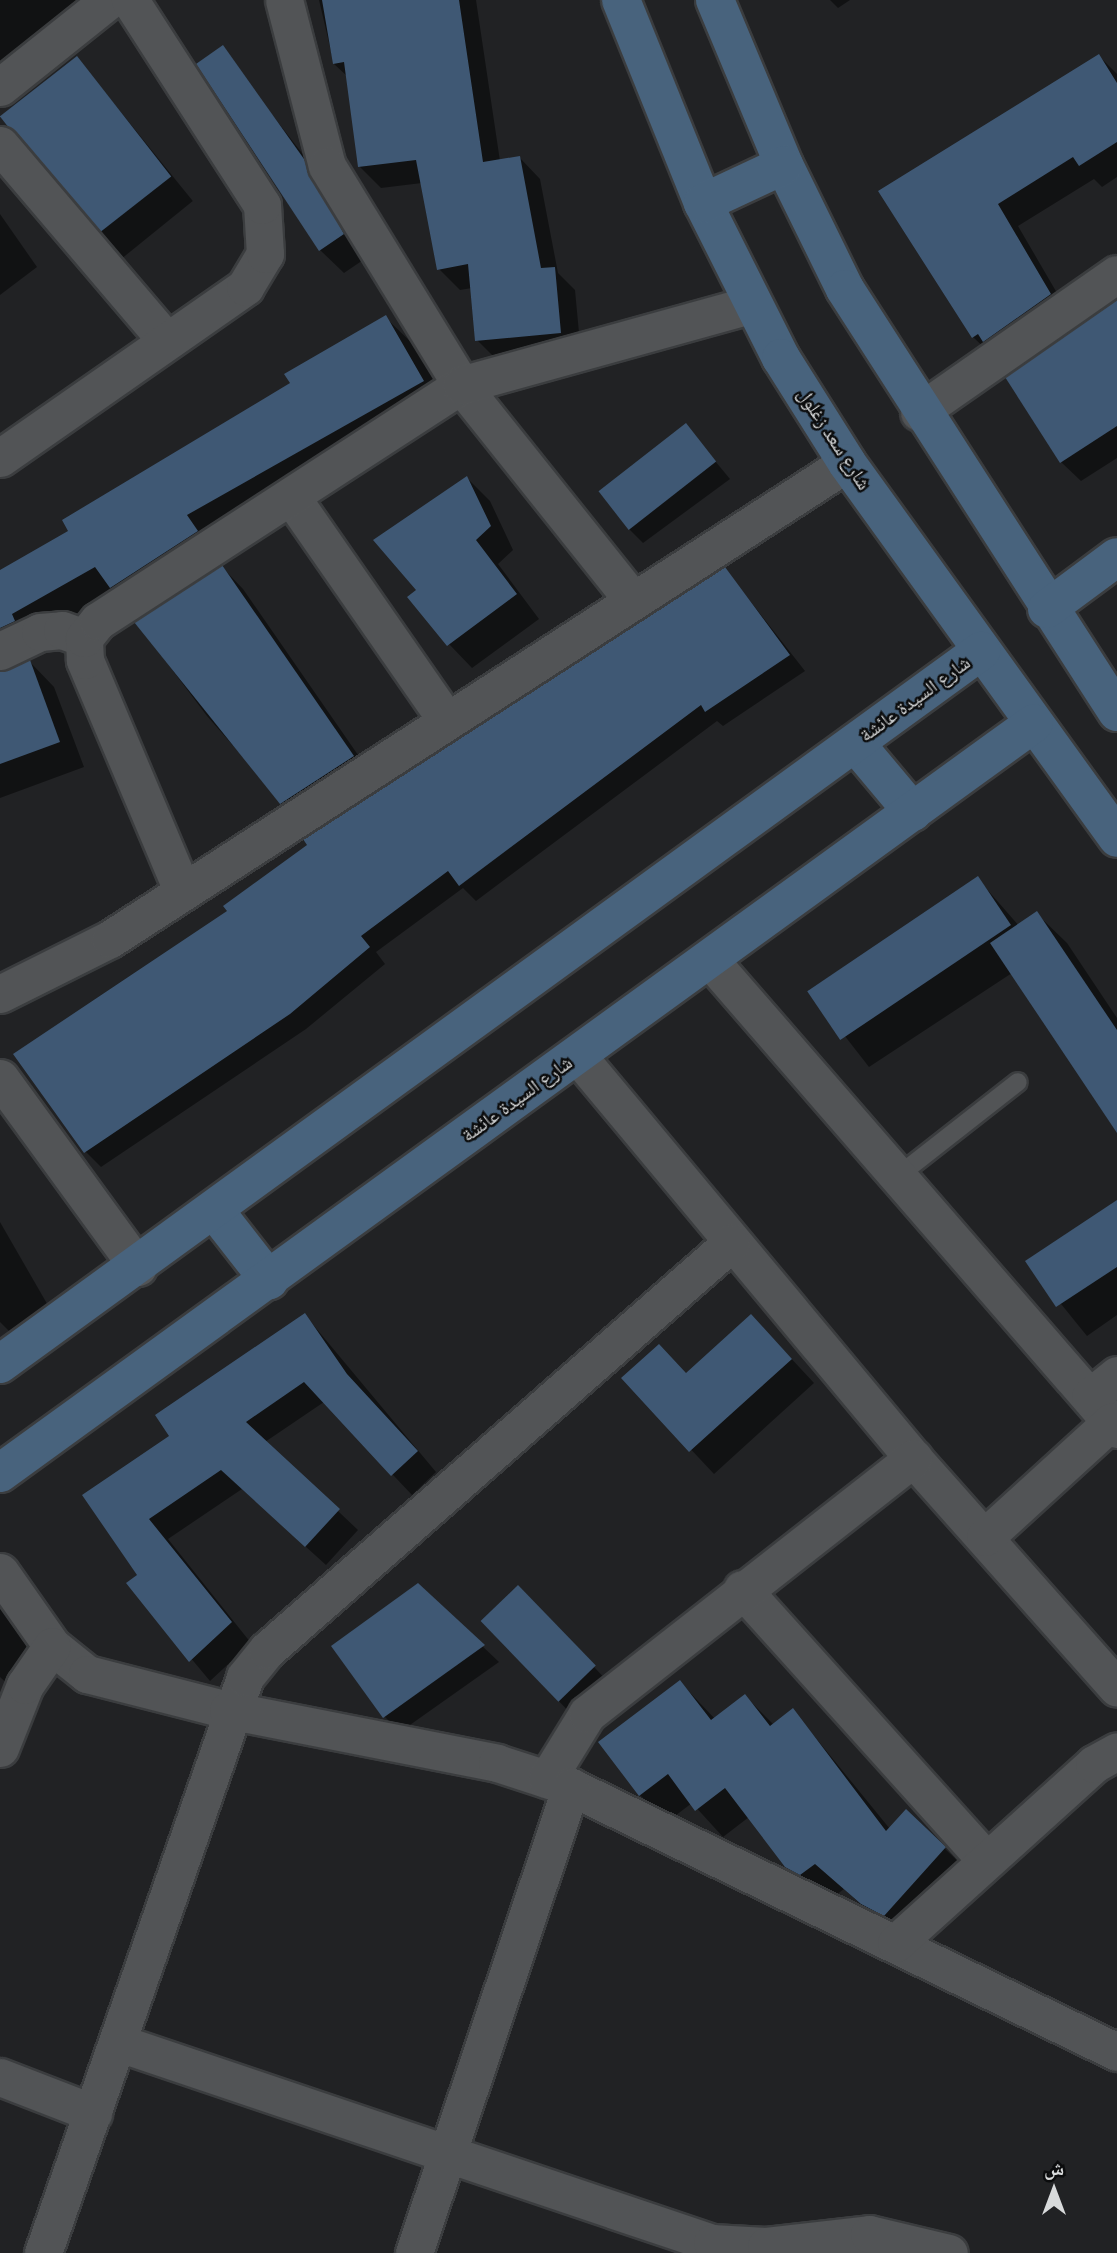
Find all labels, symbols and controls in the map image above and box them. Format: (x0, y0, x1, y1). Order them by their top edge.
street label: شارع سعد زغلول (793, 384, 875, 494)
street label: شارع السيدة عائشة (855, 651, 975, 747)
street label: شارع السيدة عائشة (457, 1051, 577, 1147)
north arrow (1019, 2155, 1089, 2225)
text: ش (1044, 2157, 1064, 2180)

